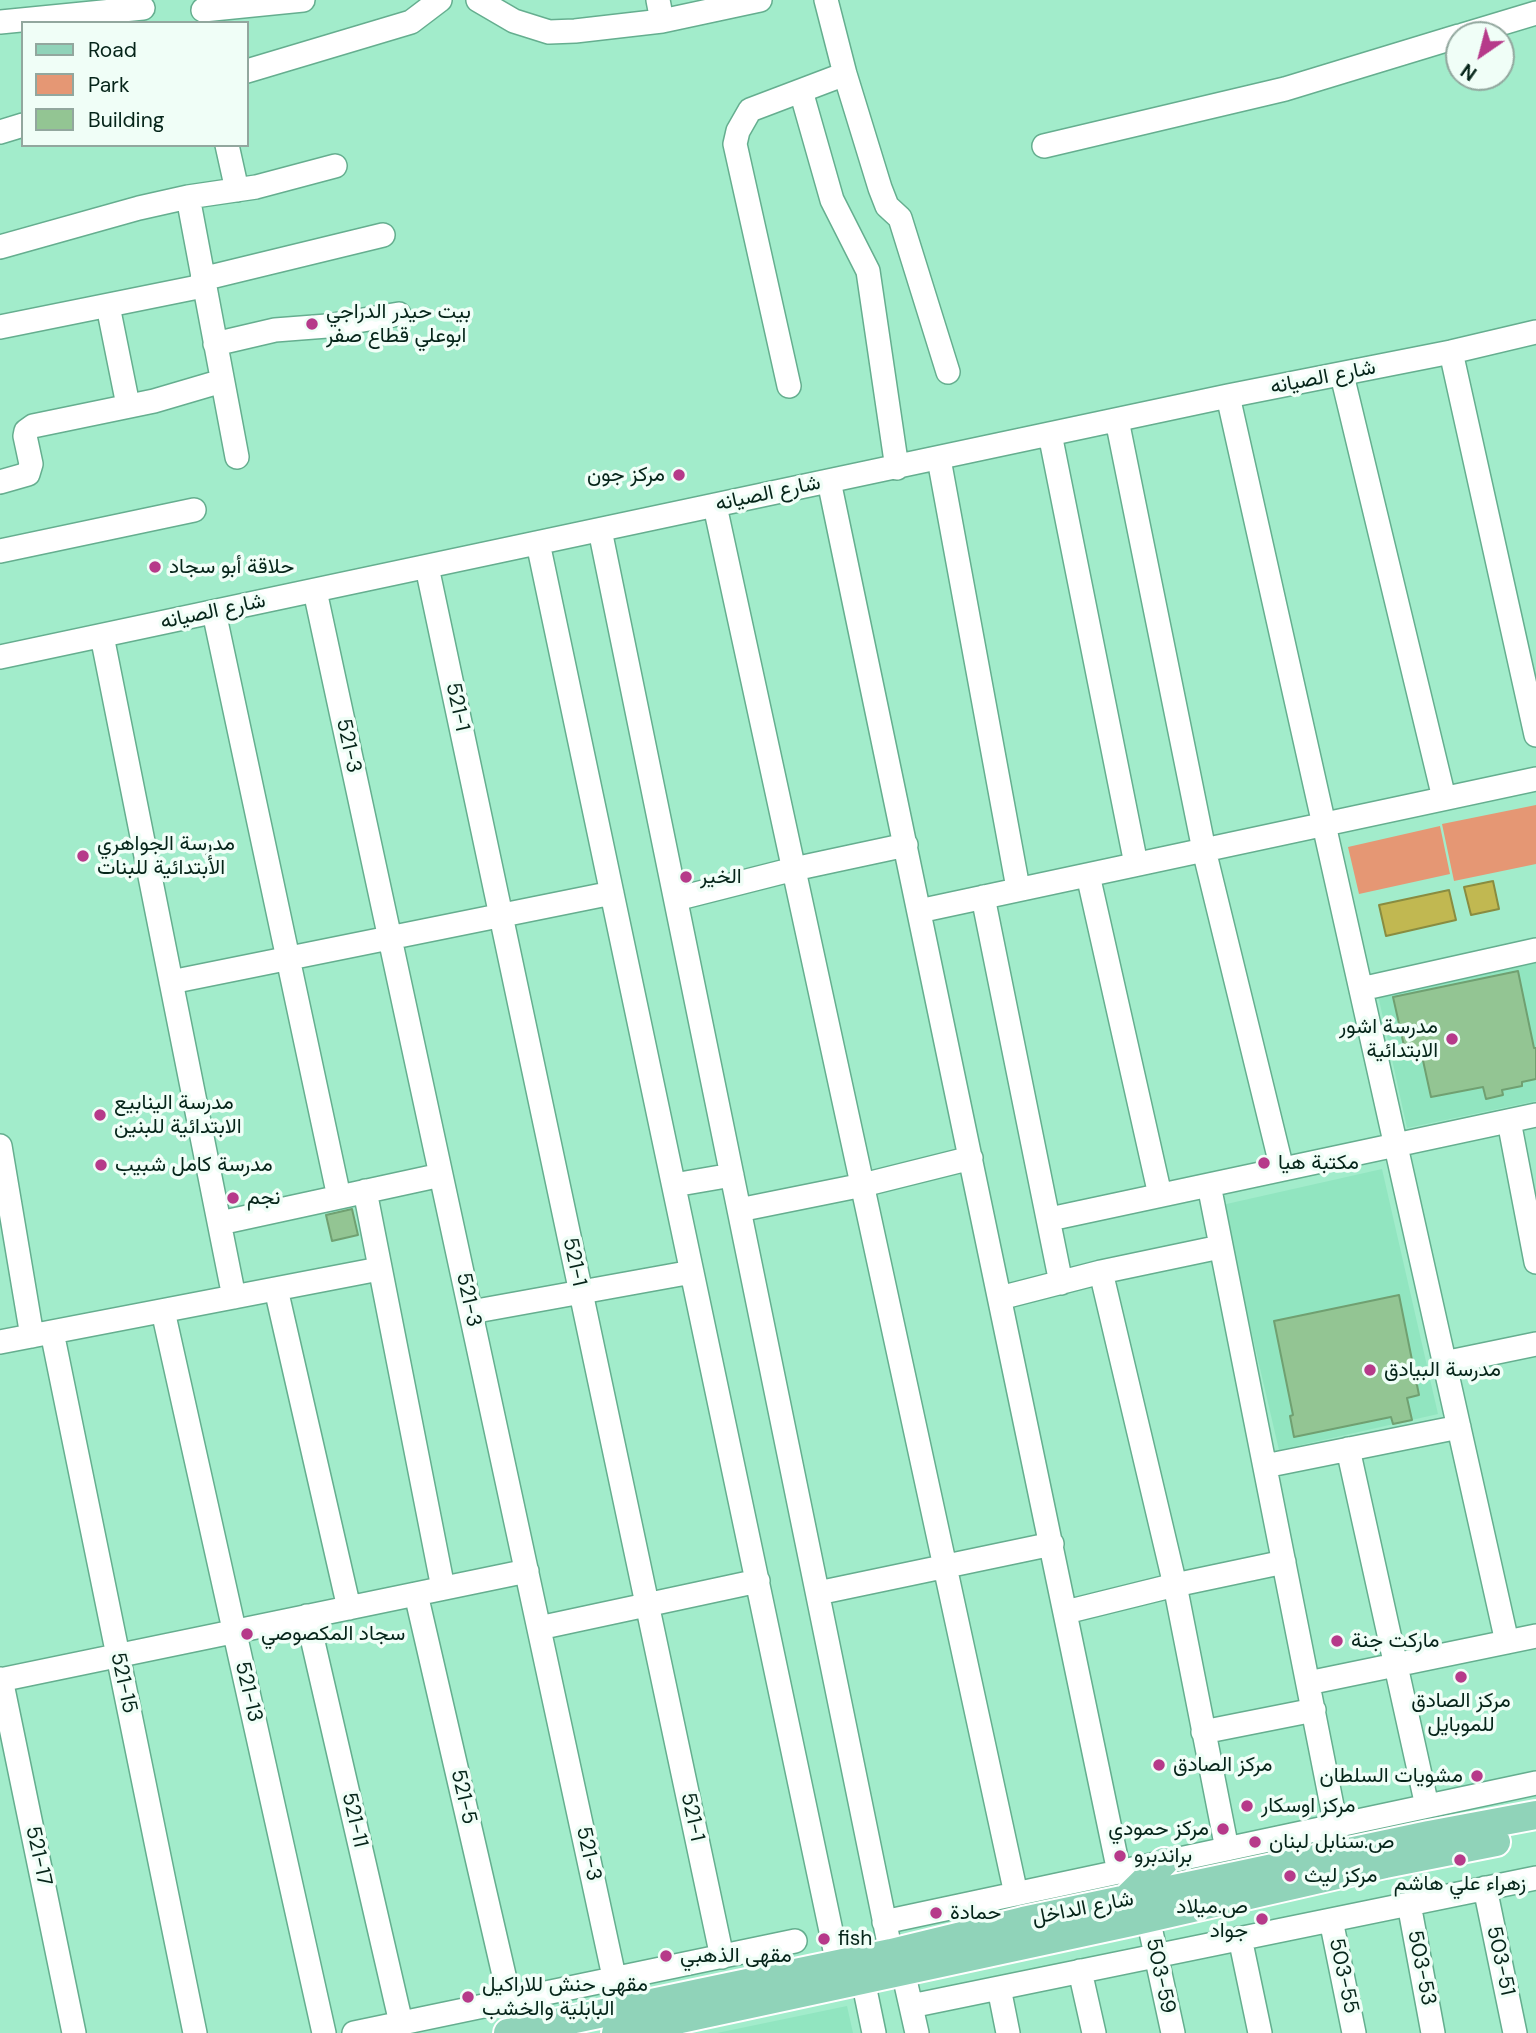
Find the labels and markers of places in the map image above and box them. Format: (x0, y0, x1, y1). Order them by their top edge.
place label: بيت حيدر الدراجي ابوعلي قطاع صفر (326, 299, 471, 349)
marker: بيت حيدر الدراجي ابوعلي قطاع صفر (304, 316, 320, 332)
place label: مركز جون (587, 462, 665, 488)
marker: مركز جون (671, 467, 687, 483)
place label: حلاقة أبو سجاد (169, 554, 294, 580)
marker: حلاقة أبو سجاد (147, 559, 163, 575)
place label: مدرسة الجواهري الأبتدائية للبنات (97, 831, 235, 881)
marker: مدرسة الجواهري الأبتدائية للبنات (75, 848, 91, 864)
place label: الخير (700, 864, 742, 890)
marker: الخير (678, 869, 694, 885)
place label: مدرسة اشور الابتدائية (1339, 1014, 1438, 1064)
marker: مدرسة اشور الابتدائية (1444, 1031, 1460, 1047)
place label: مدرسة الينابيع الابتدائية للبنين (114, 1090, 242, 1140)
marker: مدرسة الينابيع الابتدائية للبنين (92, 1107, 108, 1123)
place label: مكتبة هيا (1278, 1150, 1359, 1176)
place label: مدرسة كامل شبيب (115, 1152, 273, 1178)
marker: مكتبة هيا (1256, 1155, 1272, 1171)
marker: مدرسة كامل شبيب (93, 1157, 109, 1173)
place label: نجم (247, 1185, 281, 1211)
marker: نجم (225, 1190, 241, 1206)
place label: مدرسة البيادق (1384, 1357, 1501, 1383)
marker: مدرسة البيادق (1362, 1362, 1378, 1378)
place label: سجاد المكصوصي (261, 1621, 405, 1647)
marker: سجاد المكصوصي (239, 1626, 255, 1642)
place label: ماركت جنة (1351, 1628, 1439, 1654)
marker: ماركت جنة (1329, 1633, 1345, 1649)
marker: مركز الصادق للموبايل (1453, 1669, 1469, 1685)
place label: مركز الصادق للموبايل (1411, 1688, 1511, 1738)
place label: مركز الصادق (1173, 1752, 1272, 1778)
marker: مركز الصادق (1151, 1757, 1167, 1773)
place label: مشويات السلطان (1320, 1763, 1463, 1789)
marker: مشويات السلطان (1469, 1768, 1485, 1784)
place label: مركز اوسكار (1261, 1793, 1356, 1819)
marker: مركز اوسكار (1239, 1798, 1255, 1814)
place label: مركز حمودي (1108, 1816, 1209, 1842)
marker: مركز حمودي (1215, 1821, 1231, 1837)
place label: ص.سنابل لبنان (1269, 1829, 1394, 1855)
marker: ص.سنابل لبنان (1247, 1834, 1263, 1850)
place label: براندبرو (1134, 1843, 1192, 1869)
marker: براندبرو (1112, 1848, 1128, 1864)
marker: زهراء علي هاشم (1452, 1852, 1468, 1868)
place label: مركز ليث (1304, 1863, 1378, 1889)
marker: مركز ليث (1282, 1868, 1298, 1884)
place label: زهراء علي هاشم (1394, 1871, 1526, 1897)
place label: ص.ميلاد جواد (1176, 1894, 1248, 1944)
place label: حمادة (950, 1900, 1001, 1926)
marker: حمادة (928, 1905, 944, 1921)
marker: ص.ميلاد جواد (1254, 1911, 1270, 1927)
place label: fish (838, 1926, 872, 1952)
marker: fish (816, 1931, 832, 1947)
place label: مقهى الذهبي (680, 1943, 792, 1969)
marker: مقهى الذهبي (658, 1948, 674, 1964)
place label: مقهى حنش للاراكيل البابلية والخشب (482, 1972, 648, 2022)
marker: مقهى حنش للاراكيل البابلية والخشب (460, 1989, 476, 2005)

